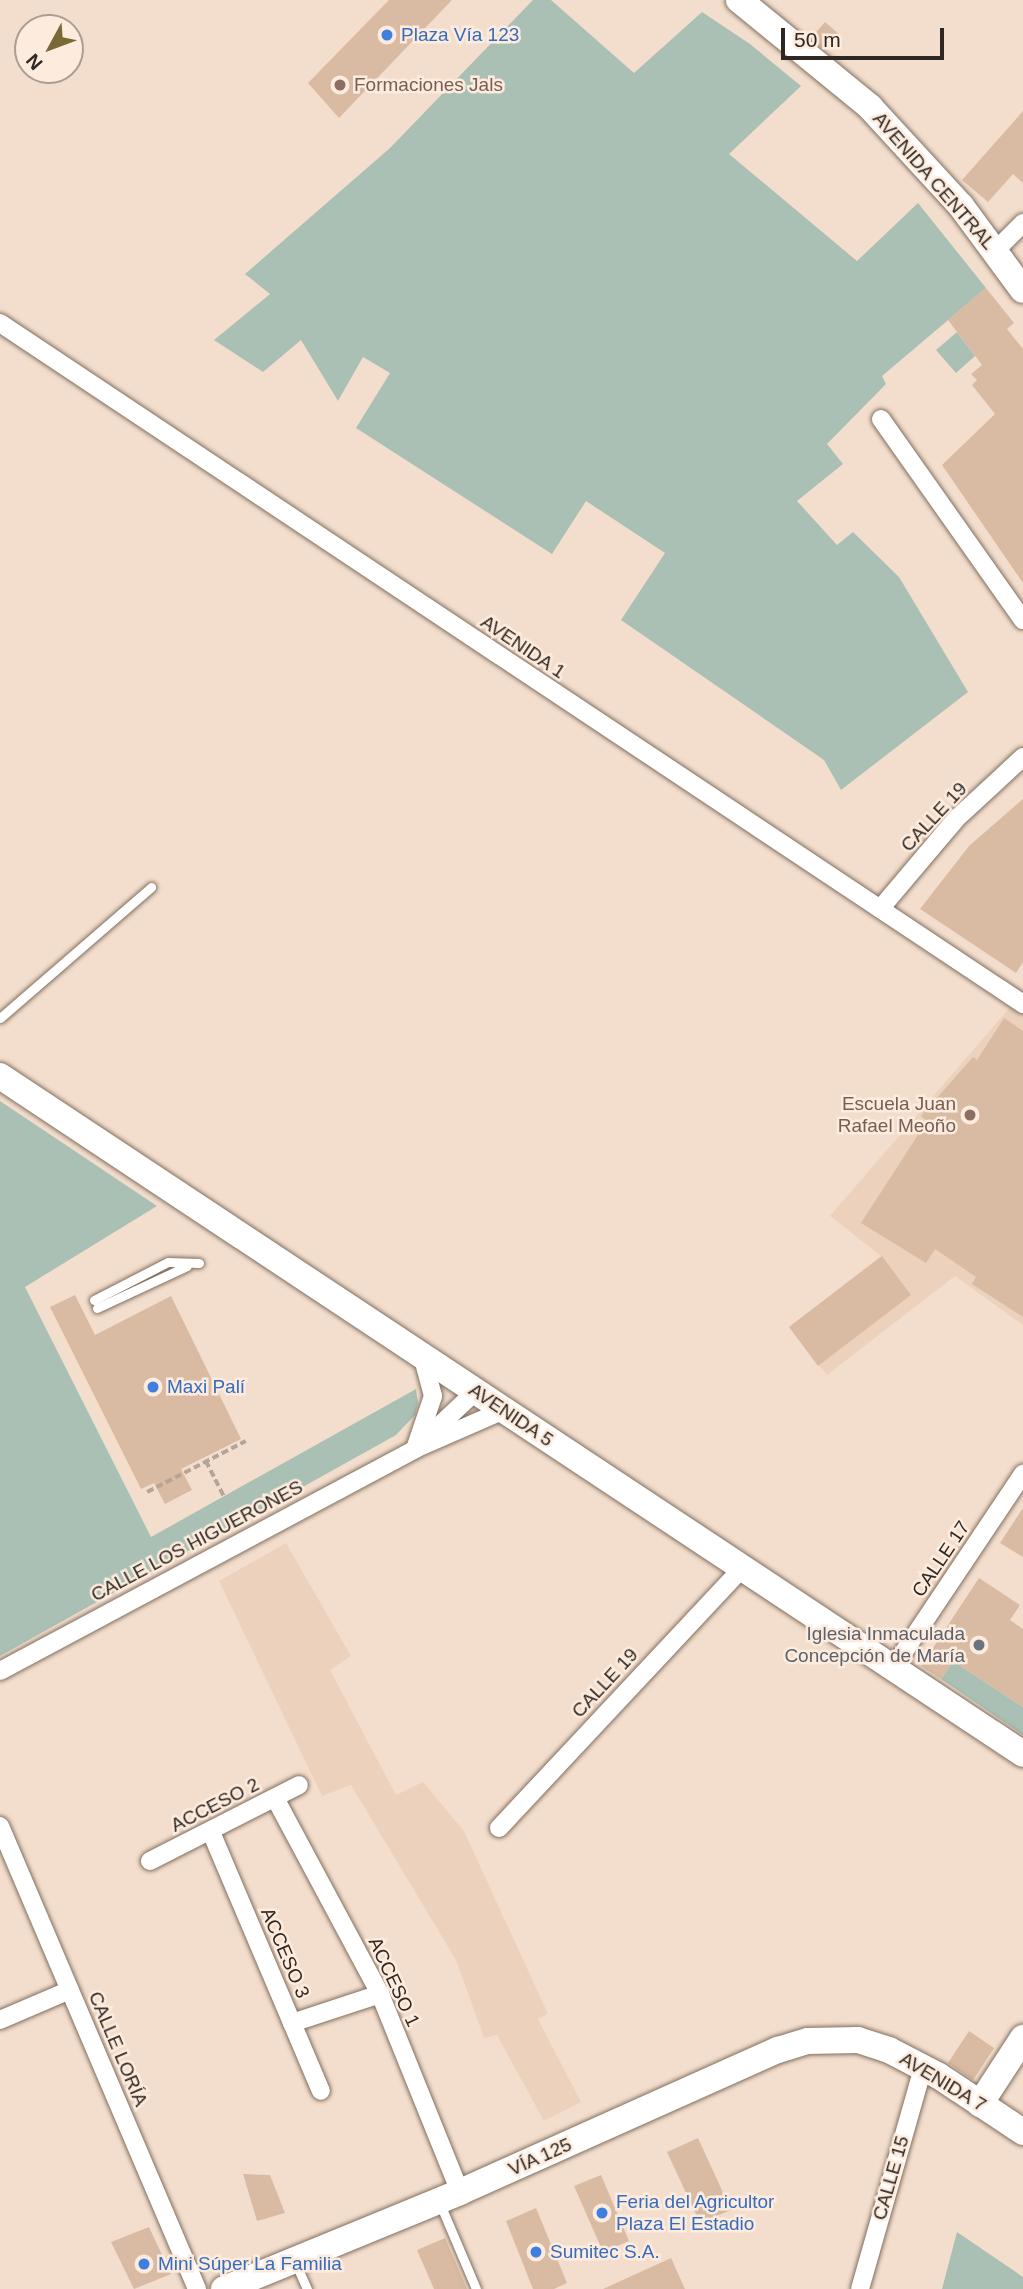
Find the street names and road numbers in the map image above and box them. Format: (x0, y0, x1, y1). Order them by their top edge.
street label: AVENIDA CENTRAL (868, 107, 1000, 255)
street label: AVENIDA 1 (476, 610, 570, 684)
street label: CALLE 19 (896, 778, 972, 856)
street label: AVENIDA 5 (464, 1378, 558, 1452)
street label: CALLE LOS HIGUERONES (87, 1475, 307, 1607)
street label: CALLE 17 (907, 1517, 975, 1601)
street label: CALLE 19 (567, 1644, 643, 1722)
street label: ACCESO 2 (167, 1773, 263, 1837)
street label: ACCESO 3 (256, 1904, 314, 2002)
street label: ACCESO 1 (363, 1934, 425, 2030)
street label: CALLE LORÍA (84, 1988, 152, 2110)
street label: AVENIDA 7 (895, 2047, 991, 2117)
street label: VÍA 125 (504, 2133, 576, 2181)
street label: CALLE 15 (868, 2133, 914, 2223)

